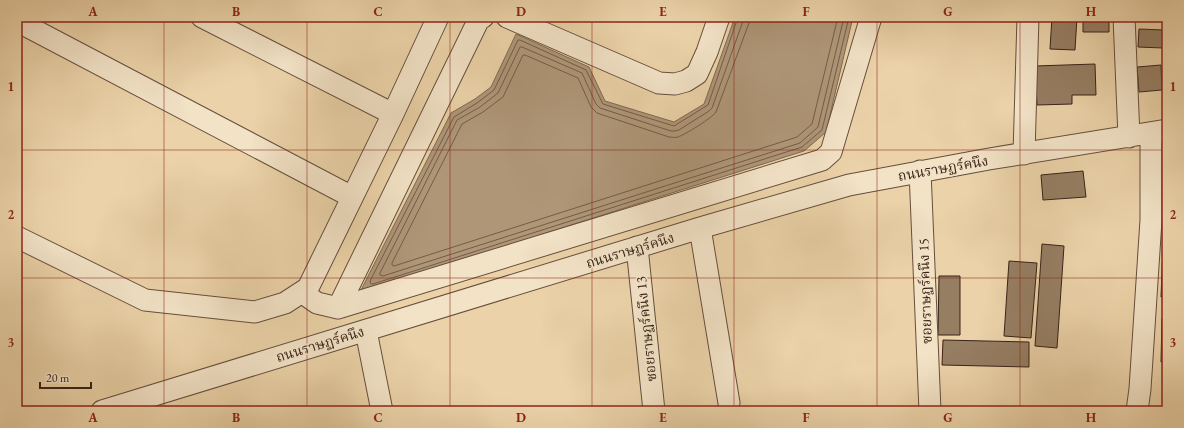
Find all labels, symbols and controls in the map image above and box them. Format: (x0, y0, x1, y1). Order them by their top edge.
text: A (87, 3, 98, 20)
text: B (232, 3, 240, 20)
text: C (373, 3, 383, 20)
text: D (516, 3, 526, 20)
text: E (659, 3, 667, 20)
text: F (802, 3, 810, 20)
text: G (943, 3, 953, 20)
text: H (1086, 3, 1097, 20)
text: 1 (8, 78, 15, 95)
text: 1 (1170, 78, 1177, 95)
street label: ถนนราษฏร์คนึง (896, 151, 990, 185)
text: 2 (8, 206, 15, 223)
text: 2 (1170, 206, 1177, 223)
street label: ถนนราษฏร์คนึง (584, 228, 676, 272)
street label: ซอยราษฏร์คนึง 15 (914, 238, 936, 344)
street label: ซอยราษฏร์คนึง 13 (631, 275, 660, 383)
street label: ถนนราษฏร์คนึง (274, 322, 366, 366)
text: 3 (8, 334, 15, 351)
text: 3 (1170, 334, 1177, 351)
scale bar (40, 364, 91, 390)
text: 20 m (46, 370, 70, 386)
text: A (87, 409, 98, 426)
text: B (232, 409, 240, 426)
text: C (373, 409, 383, 426)
text: D (516, 409, 526, 426)
text: E (659, 409, 667, 426)
text: F (802, 409, 810, 426)
text: G (943, 409, 953, 426)
text: H (1086, 409, 1097, 426)

